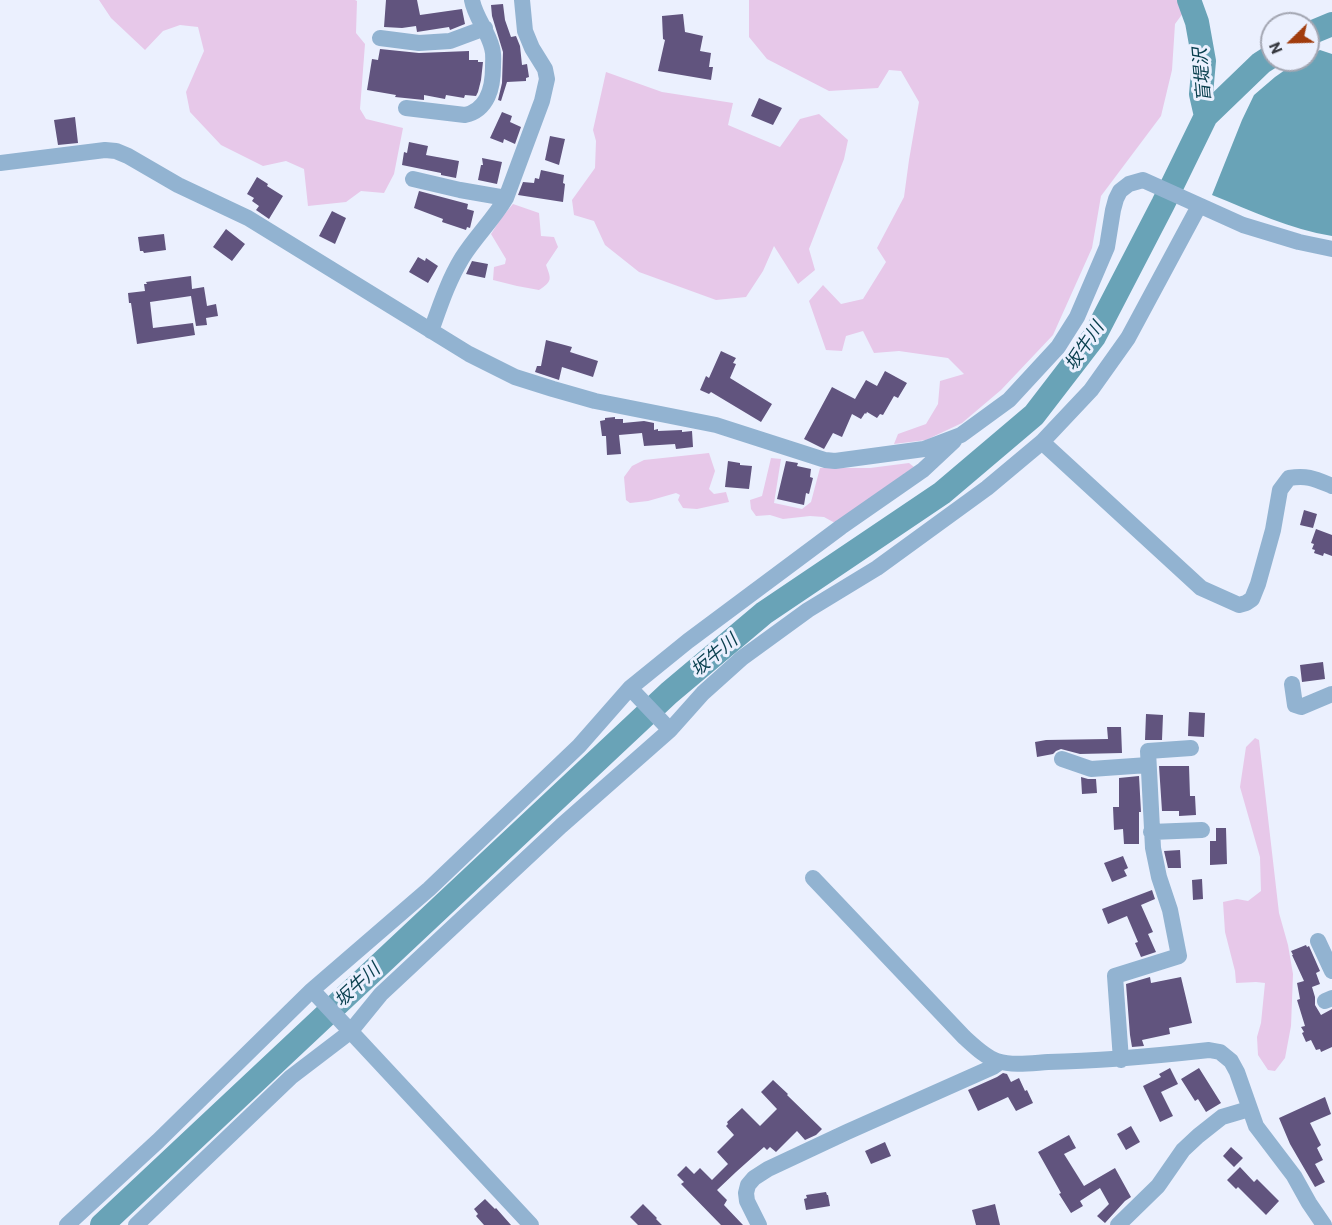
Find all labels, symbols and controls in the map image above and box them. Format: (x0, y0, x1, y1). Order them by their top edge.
north arrow (1260, 12, 1320, 72)
text: N (1264, 40, 1286, 57)
water label: 盲堤沢 (1189, 47, 1215, 103)
water label: 坂牛川 (1060, 318, 1108, 374)
water label: 坂牛川 (686, 629, 742, 681)
water label: 坂牛川 (330, 959, 384, 1011)

